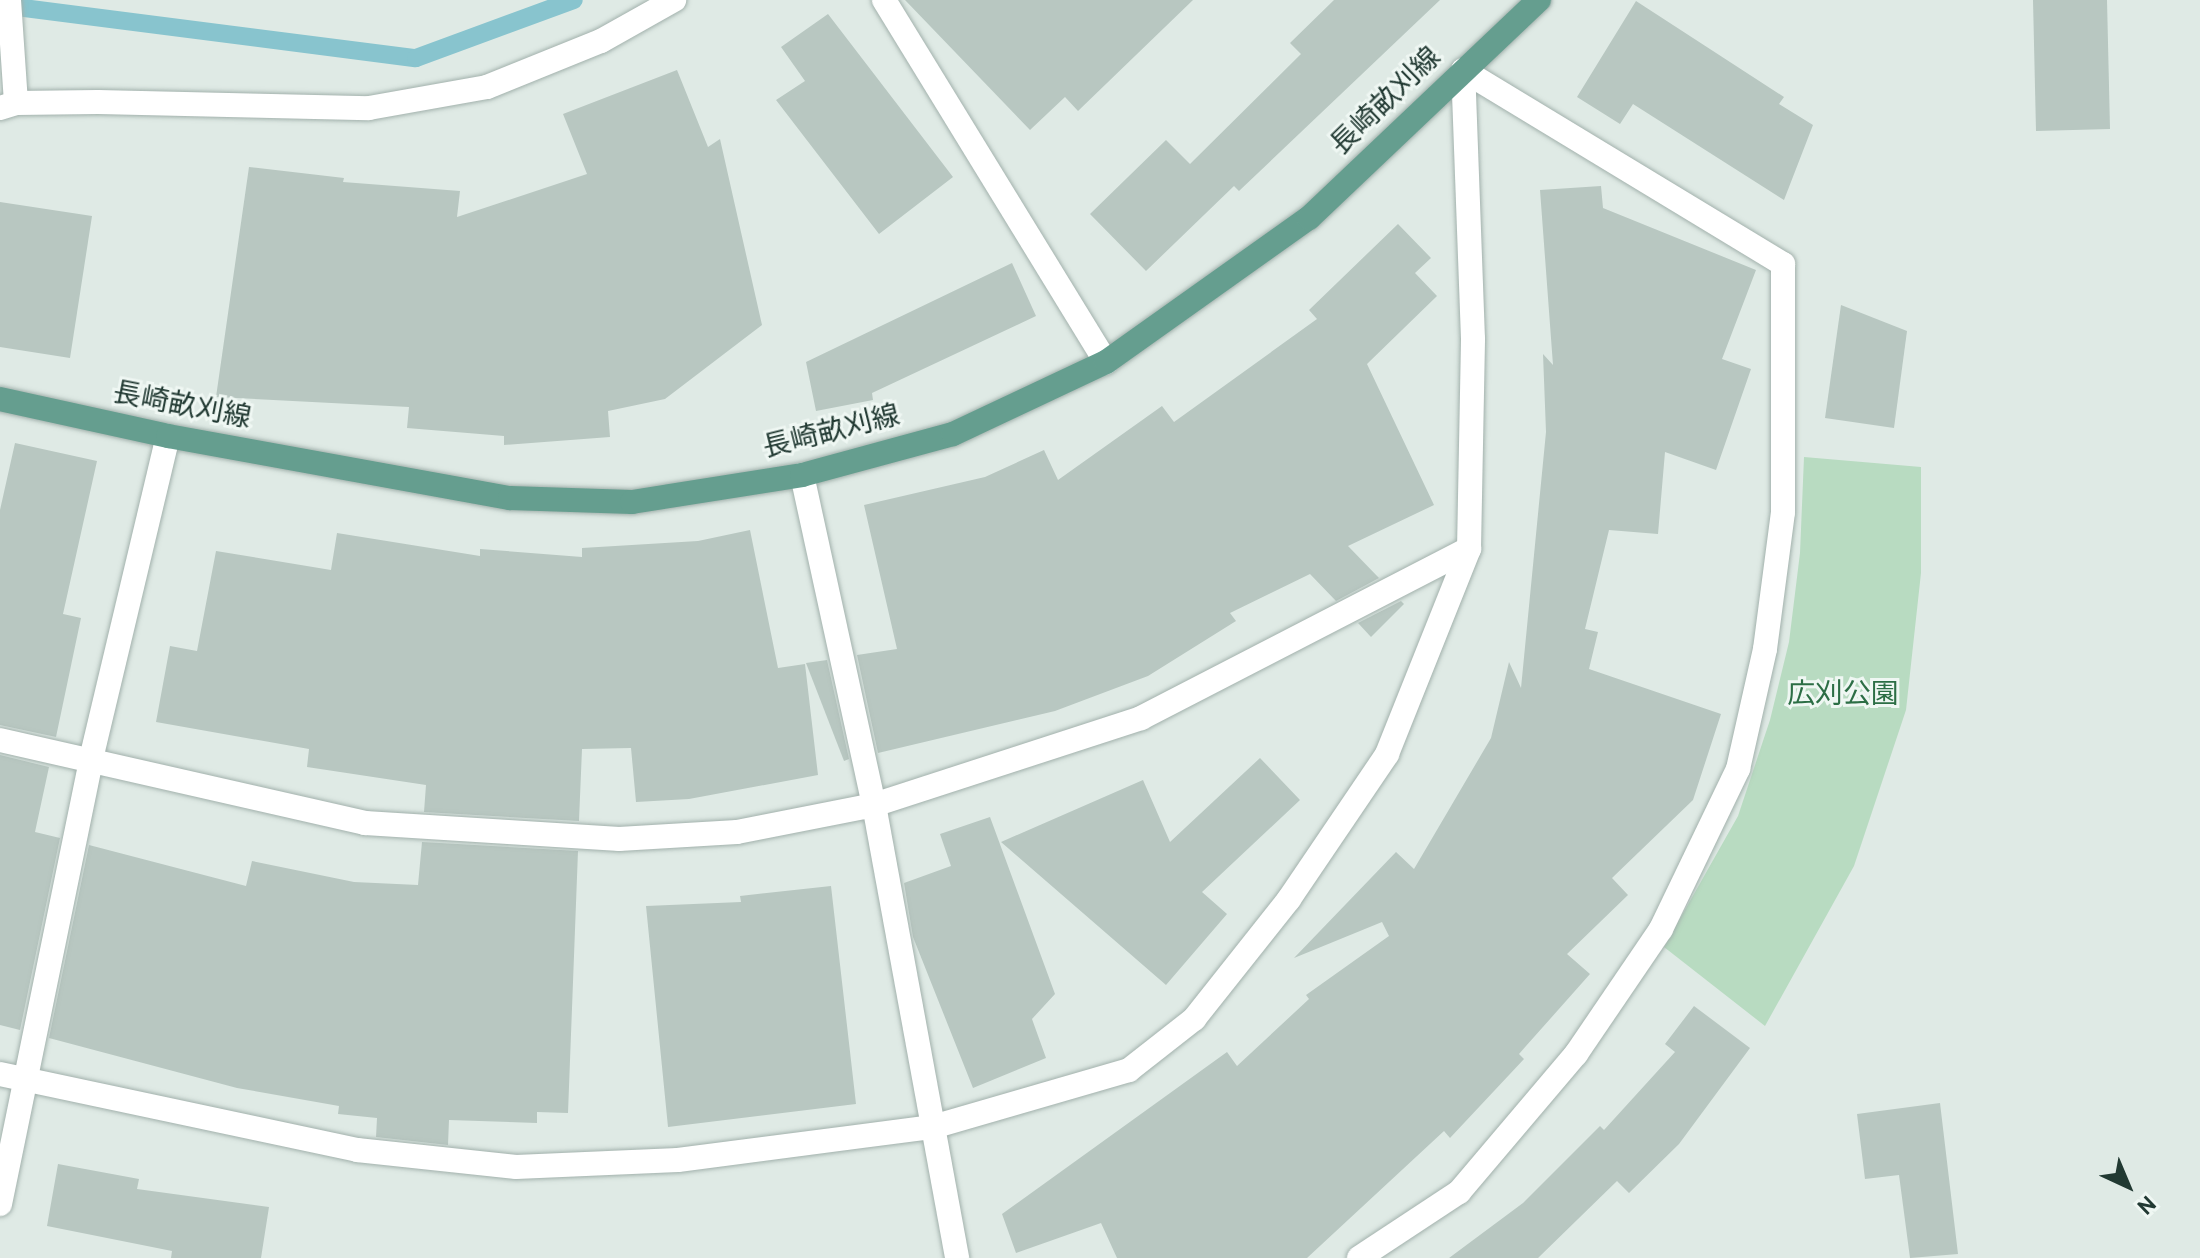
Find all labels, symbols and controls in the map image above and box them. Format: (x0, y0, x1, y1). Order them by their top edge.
street label: 長崎畝刈線 (1325, 41, 1449, 163)
street label: 長崎畝刈線 (110, 377, 254, 437)
street label: 長崎畝刈線 (760, 400, 904, 466)
park label: 広刈公園 (1787, 679, 1899, 713)
north arrow (2088, 1146, 2168, 1226)
text: N (2130, 1188, 2160, 1219)

